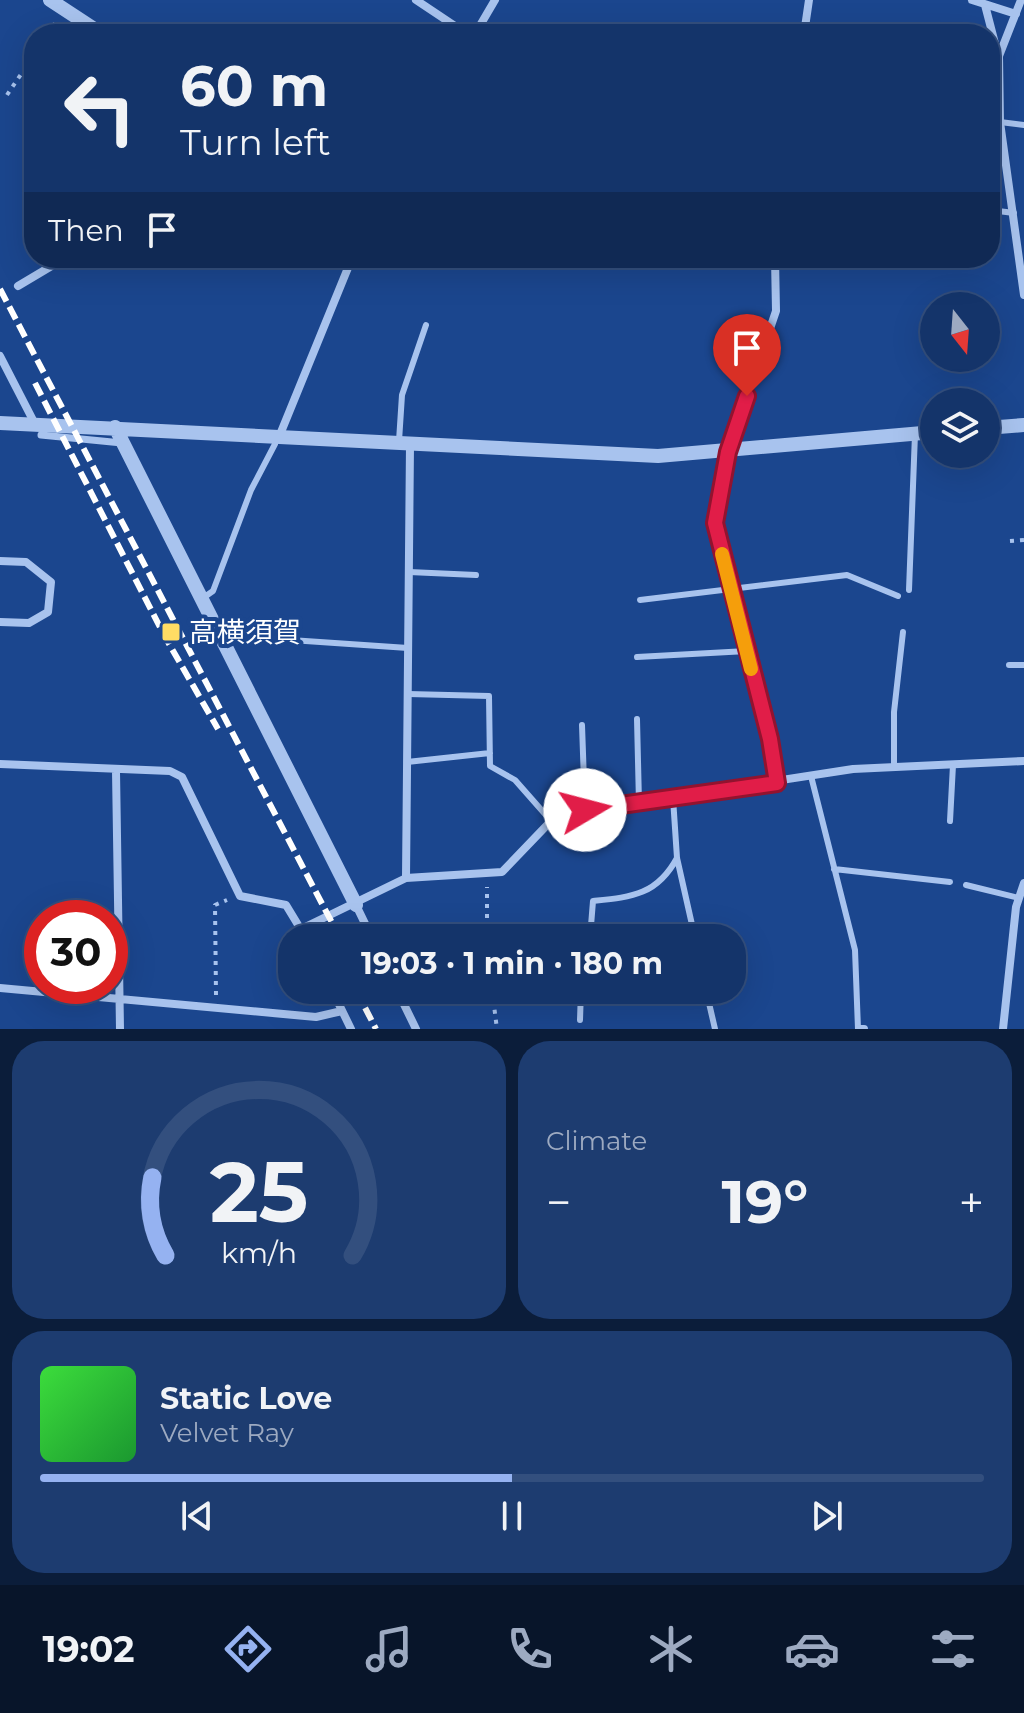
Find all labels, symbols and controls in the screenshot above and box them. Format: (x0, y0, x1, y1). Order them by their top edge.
text: 60 m (180, 52, 328, 120)
icon: left (48, 56, 152, 160)
text: Turn left (180, 120, 331, 164)
icon: arrive (140, 208, 184, 252)
text: Then (48, 212, 124, 249)
north arrow (920, 292, 1000, 372)
map controls (920, 292, 1000, 468)
pin (713, 314, 781, 396)
icon: arrive (725, 326, 769, 370)
button: layers (920, 388, 1000, 468)
place label: 高横須賀 (189, 615, 301, 649)
marker: 高横須賀 (160, 621, 182, 643)
position arrow (543, 768, 627, 852)
speed limit sign: 30 (24, 900, 128, 1004)
text: 19:03 · 1 min · 180 m (361, 945, 663, 982)
text: Climate (546, 1125, 647, 1157)
text: 25 (210, 1141, 308, 1243)
text: 19° (722, 1165, 808, 1238)
text: − (546, 1175, 571, 1229)
text: + (959, 1175, 984, 1229)
text: km/h (221, 1235, 297, 1270)
text: Static Love (160, 1380, 332, 1417)
text: Velvet Ray (160, 1417, 294, 1449)
icon: previous (175, 1494, 219, 1538)
icon: pause (490, 1494, 534, 1538)
icon: next (805, 1494, 849, 1538)
icon: directions (220, 1621, 276, 1677)
icon: music (361, 1621, 417, 1677)
icon: phone (502, 1621, 558, 1677)
icon: climate (643, 1621, 699, 1677)
icon: car (784, 1621, 840, 1677)
icon: filters (925, 1621, 981, 1677)
text: 19:02 (43, 1627, 135, 1671)

